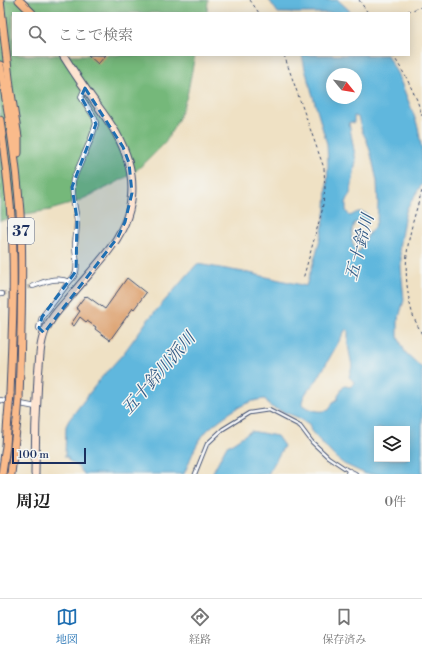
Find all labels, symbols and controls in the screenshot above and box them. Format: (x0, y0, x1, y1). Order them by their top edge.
search box (12, 12, 410, 56)
icon: search (26, 23, 48, 45)
text: ここで検索 (58, 26, 133, 45)
north arrow (326, 68, 362, 104)
water label: 五十鈴川 (341, 210, 380, 283)
road number: 37 (8, 218, 34, 244)
water label: 五十鈴川派川 (117, 326, 202, 419)
map controls (374, 426, 410, 462)
button: layers (374, 426, 410, 462)
scale bar (12, 446, 86, 465)
text: 100 m (18, 448, 49, 462)
text: 周辺 (16, 491, 50, 513)
text: 0件 (384, 494, 406, 510)
tab: 地図 (56, 606, 78, 647)
tab: 経路 (189, 606, 211, 647)
tab: 保存済み (322, 606, 366, 647)

